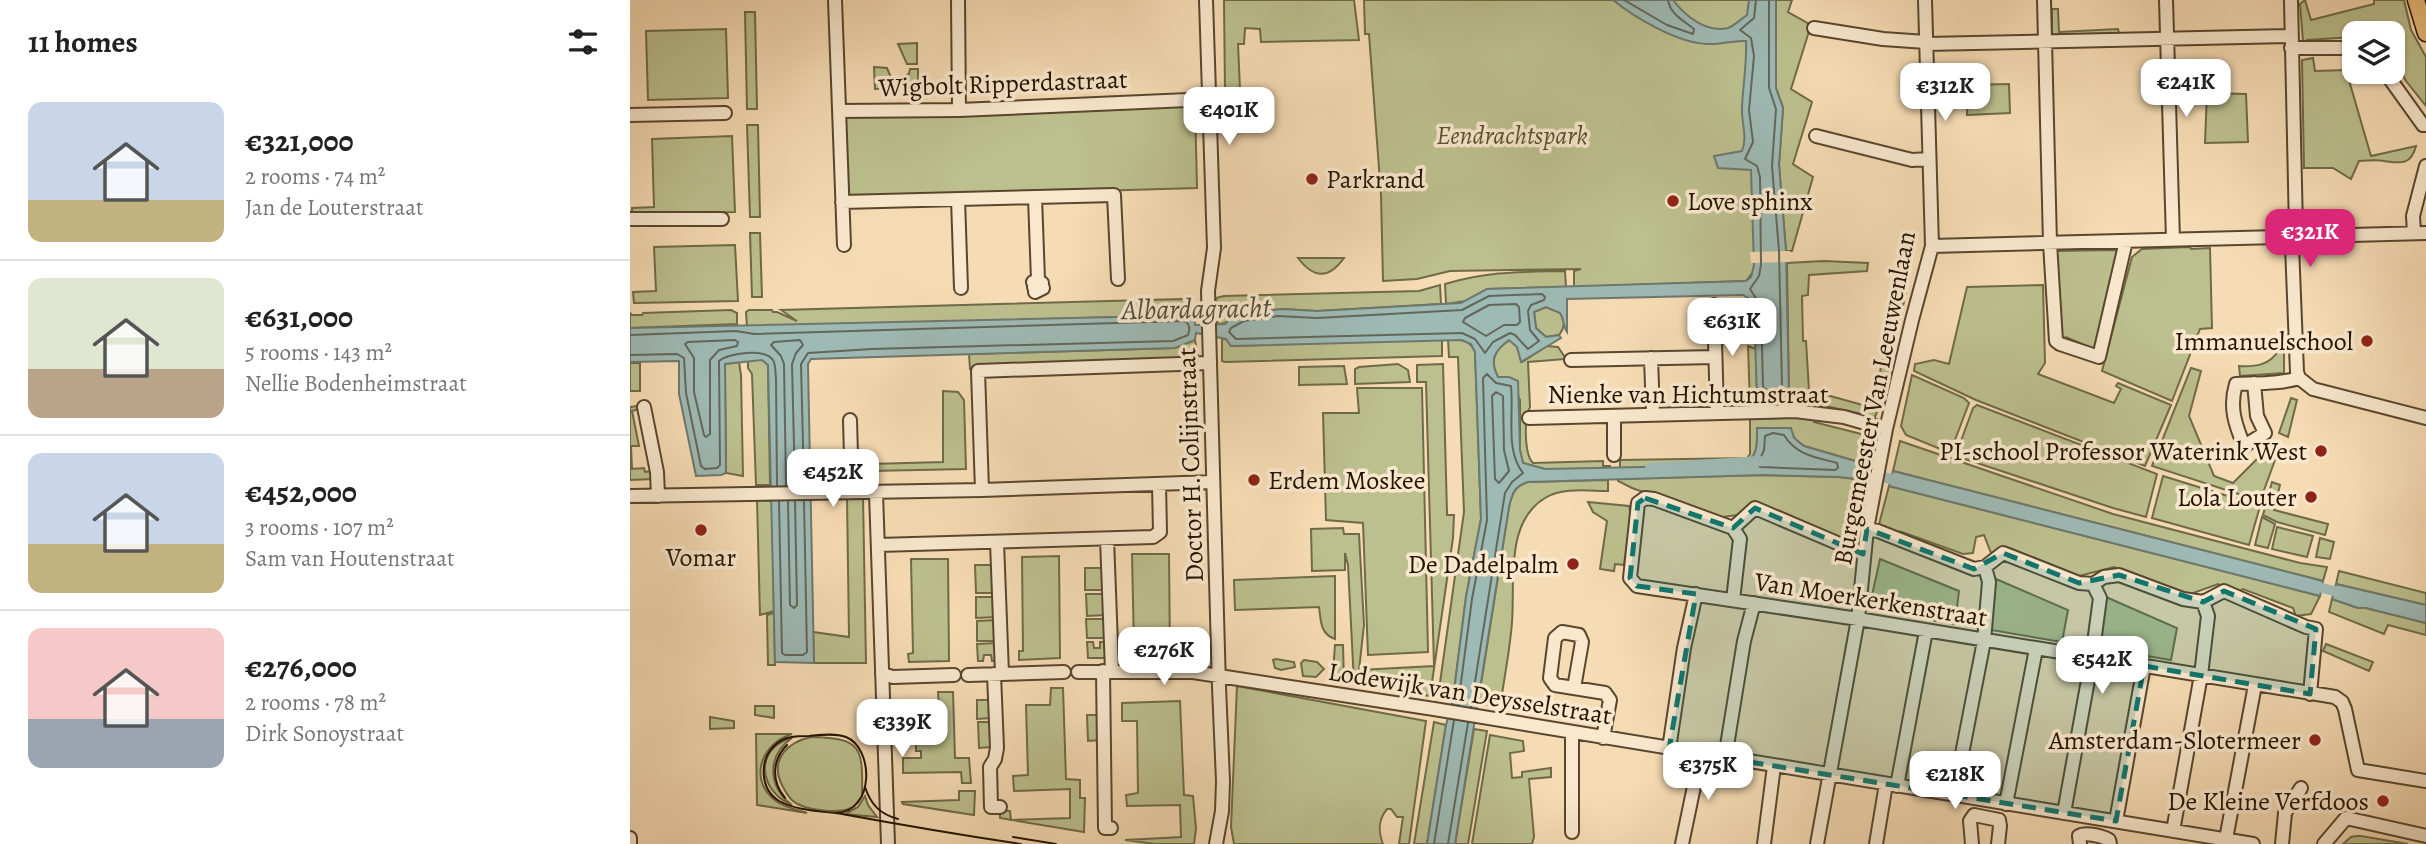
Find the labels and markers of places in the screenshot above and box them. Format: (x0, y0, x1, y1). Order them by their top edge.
pin: €241K (2137, 60, 2235, 119)
pin: €312K (1896, 64, 1994, 123)
pin: €401K (1180, 88, 1278, 147)
place label: Parkrand (1326, 162, 1425, 197)
marker: Parkrand (1304, 171, 1320, 187)
place label: Love sphinx (1687, 184, 1813, 219)
marker: Love sphinx (1665, 193, 1681, 209)
pin: €321K (2261, 210, 2359, 269)
pin: €631K (1683, 298, 1781, 358)
place label: Immanuelschool (2175, 324, 2353, 359)
marker: Immanuelschool (2359, 333, 2375, 349)
place label: PI-school Professor Waterink West (1939, 434, 2307, 469)
marker: PI-school Professor Waterink West (2313, 443, 2329, 459)
pin: €452K (784, 449, 882, 509)
place label: Erdem Moskee (1268, 463, 1425, 498)
marker: Erdem Moskee (1246, 472, 1262, 488)
place label: Lola Louter (2177, 480, 2297, 515)
marker: Lola Louter (2303, 489, 2319, 505)
marker: Vomar (693, 522, 709, 538)
place label: Vomar (665, 540, 736, 575)
place label: De Dadelpalm (1408, 547, 1559, 582)
marker: De Dadelpalm (1565, 556, 1581, 572)
pin: €276K (1115, 628, 1213, 687)
pin: €542K (2053, 636, 2151, 696)
pin: €339K (853, 700, 951, 759)
place label: Amsterdam-Slotermeer (2048, 723, 2301, 758)
marker: Amsterdam-Slotermeer (2307, 732, 2323, 748)
pin: €375K (1659, 742, 1757, 802)
pin: €218K (1906, 752, 2004, 811)
place label: De Kleine Verfdoos (2167, 784, 2369, 819)
marker: De Kleine Verfdoos (2375, 793, 2391, 809)

